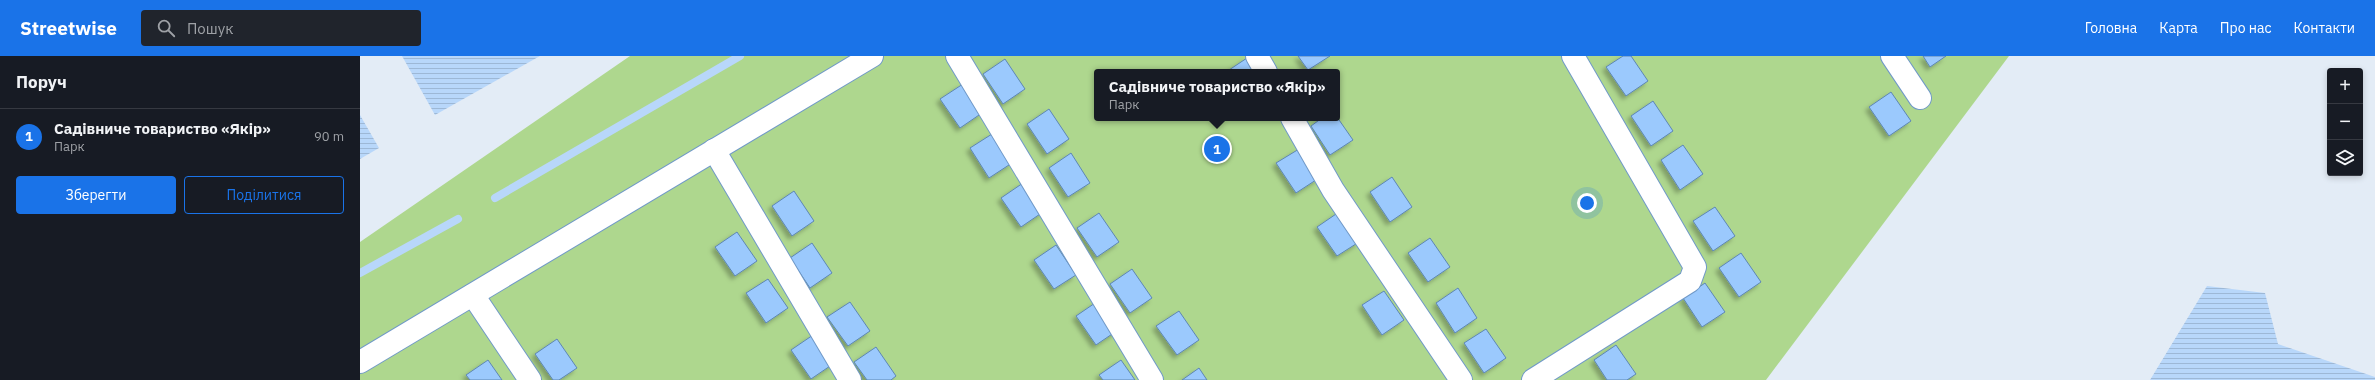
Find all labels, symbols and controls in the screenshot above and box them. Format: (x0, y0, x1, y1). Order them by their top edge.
search box (141, 10, 421, 46)
text: Streetwise (20, 16, 117, 40)
icon: search (155, 17, 177, 39)
text: Пошук (187, 19, 233, 38)
text: Головна (2085, 19, 2137, 37)
text: Карта (2159, 19, 2198, 37)
text: Про нас (2220, 19, 2272, 37)
text: Контакти (2294, 19, 2355, 37)
map controls (2327, 68, 2363, 176)
button: + (2327, 68, 2363, 104)
popup (1094, 69, 1340, 121)
text: Поруч (16, 71, 67, 93)
text: Садівниче товариство «Якір» (1109, 77, 1325, 96)
text: Парк (1109, 96, 1139, 113)
button: − (2327, 104, 2363, 140)
text: Садівниче товариство «Якір» (54, 119, 271, 138)
text: 1 (25, 128, 33, 145)
text: 90 m (314, 128, 344, 145)
pin: 1 (1204, 134, 1230, 164)
text: Парк (54, 138, 85, 155)
button: layers (2327, 140, 2363, 176)
button: Зберегти (16, 176, 176, 214)
button: Поділитися (184, 176, 344, 214)
your location (1577, 193, 1597, 213)

